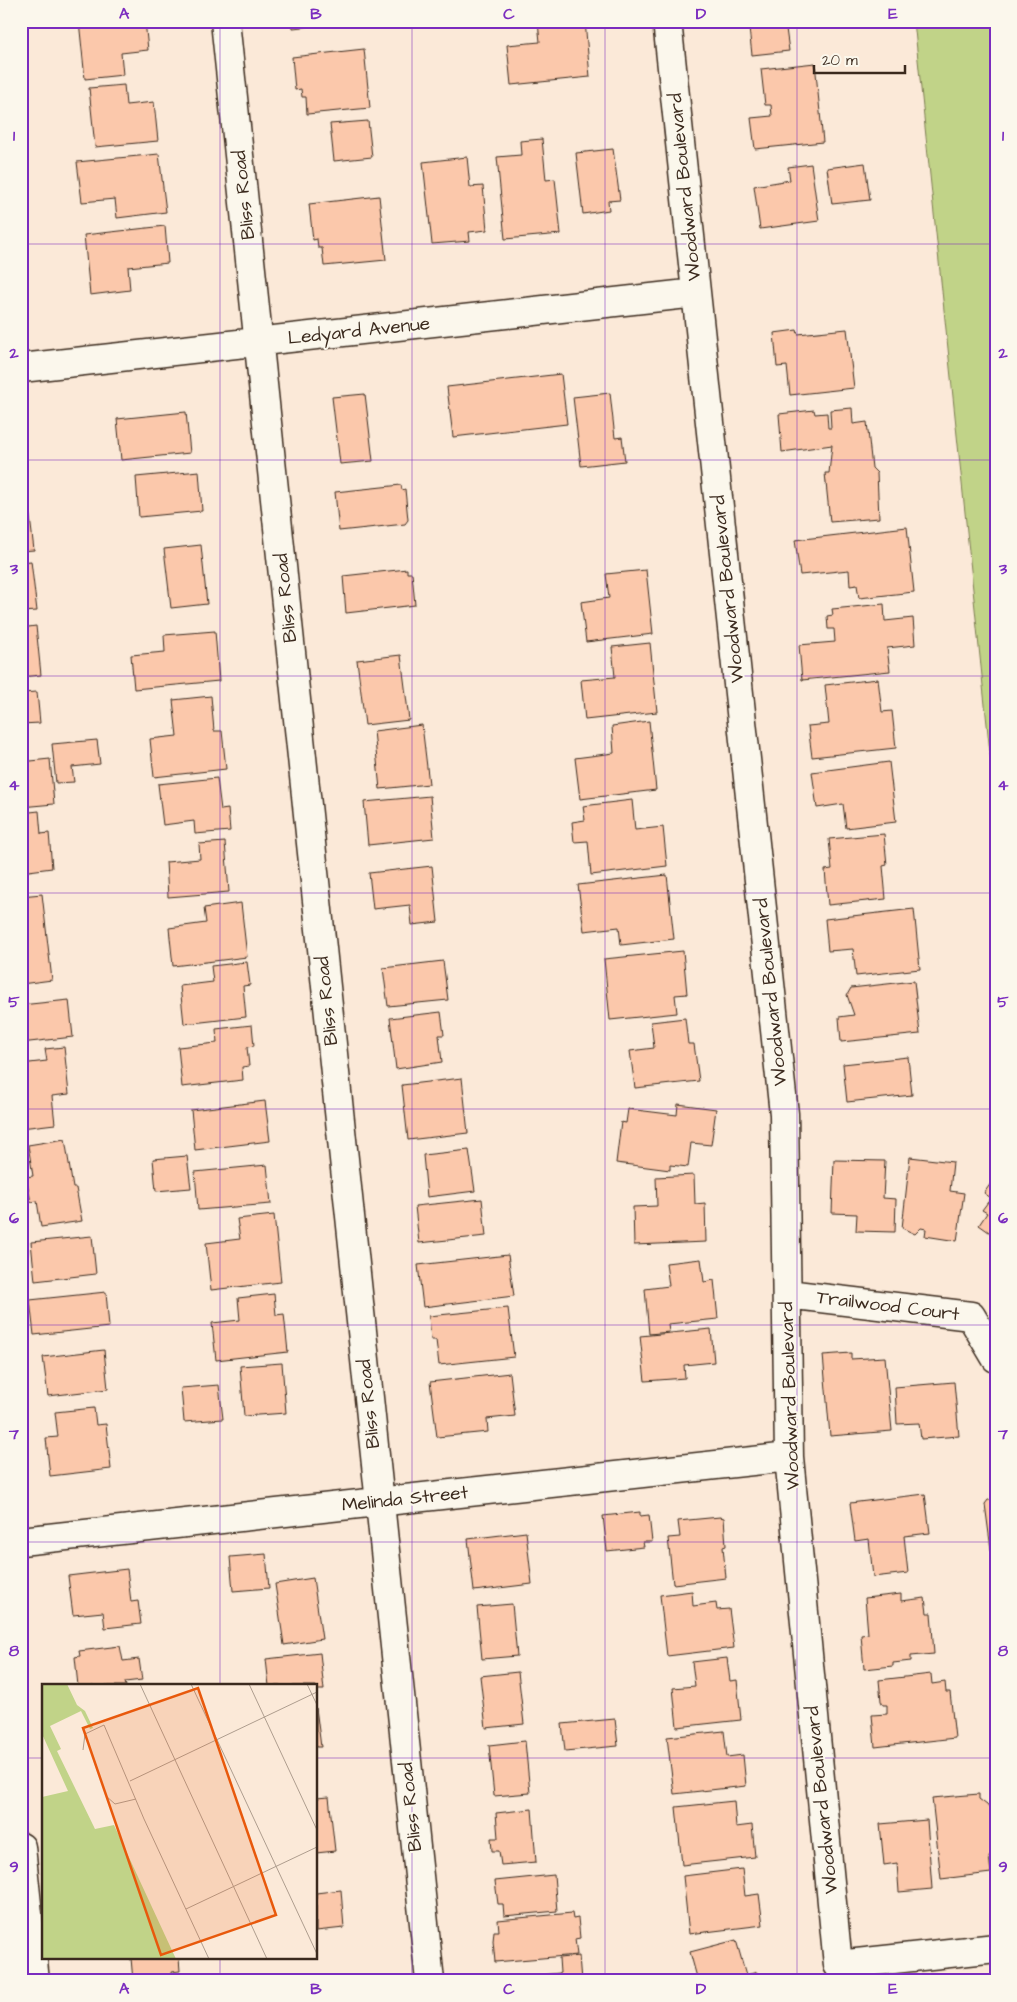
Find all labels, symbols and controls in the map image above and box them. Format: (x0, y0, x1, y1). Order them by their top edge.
text: A (119, 3, 130, 25)
text: B (310, 3, 322, 25)
text: C (503, 3, 515, 25)
text: D (696, 3, 707, 25)
text: E (888, 3, 898, 25)
scale bar (814, 42, 906, 74)
text: 20 m (822, 50, 858, 71)
street label: Woodward Boulevard (662, 91, 708, 282)
text: 1 (13, 125, 16, 147)
text: 1 (1002, 125, 1005, 147)
street label: Bliss Road (226, 149, 262, 241)
street label: Ledyard Avenue (287, 310, 432, 353)
text: 2 (8, 342, 19, 364)
text: 2 (997, 342, 1008, 364)
street label: Woodward Boulevard (705, 493, 751, 684)
street label: Bliss Road (268, 552, 304, 644)
text: 3 (9, 558, 19, 580)
text: 3 (998, 558, 1008, 580)
text: 4 (9, 774, 20, 796)
text: 4 (998, 774, 1009, 796)
street label: Woodward Boulevard (748, 896, 794, 1087)
street label: Bliss Road (309, 955, 345, 1047)
text: 5 (8, 991, 20, 1013)
text: 5 (997, 991, 1009, 1013)
text: 6 (9, 1207, 19, 1229)
text: 6 (998, 1207, 1008, 1229)
street label: Trailwood Court (815, 1284, 961, 1328)
street label: Woodward Boulevard (773, 1301, 807, 1491)
street label: Bliss Road (351, 1358, 387, 1450)
text: 7 (8, 1423, 19, 1445)
text: 7 (997, 1423, 1008, 1445)
street label: Melinda Street (340, 1479, 470, 1519)
text: 8 (9, 1640, 20, 1662)
text: 8 (998, 1640, 1009, 1662)
inset map (42, 1684, 318, 1960)
street label: Woodward Boulevard (799, 1704, 845, 1895)
street label: Bliss Road (393, 1761, 429, 1853)
text: 9 (9, 1856, 19, 1878)
text: 9 (998, 1856, 1008, 1878)
text: A (119, 1978, 130, 2000)
text: B (310, 1978, 322, 2000)
text: C (503, 1978, 515, 2000)
text: D (696, 1978, 707, 2000)
text: E (888, 1978, 898, 2000)

